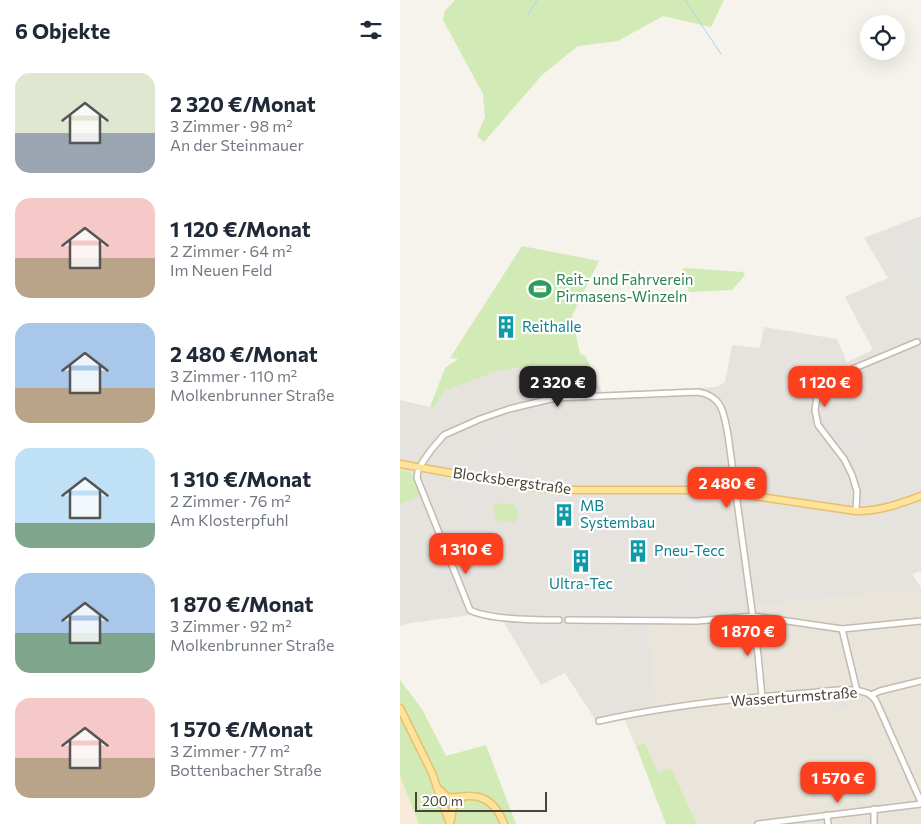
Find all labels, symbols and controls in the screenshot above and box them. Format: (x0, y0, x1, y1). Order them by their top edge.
map controls (860, 15, 905, 60)
button: locate (860, 15, 905, 60)
icon: filters (357, 16, 385, 44)
text: 6 Objekte (15, 18, 110, 43)
text: 2 320 €/Monat (170, 91, 316, 116)
icon: home (55, 93, 115, 153)
text: 3 Zimmer · 98 m² (170, 116, 293, 135)
text: An der Steinmauer (170, 135, 304, 154)
text: 1 120 €/Monat (170, 216, 311, 241)
icon: home (55, 218, 115, 278)
text: 2 Zimmer · 64 m² (170, 241, 292, 260)
text: Im Neuen Feld (170, 260, 272, 279)
place label: Reit- und Fahrverein Pirmasens-Winzeln (556, 270, 693, 305)
sports icon: Reit- und Fahrverein Pirmasens-Winzeln (527, 276, 553, 302)
building icon: Reithalle (493, 314, 519, 340)
place label: Reithalle (522, 317, 582, 335)
text: 2 480 €/Monat (170, 341, 318, 366)
icon: home (55, 343, 115, 403)
text: 3 Zimmer · 110 m² (170, 366, 297, 385)
pin: 2 320 € (512, 366, 604, 408)
pin: 1 120 € (779, 366, 871, 408)
text: 2 320 € (530, 372, 586, 391)
text: 1 120 € (799, 372, 851, 391)
text: Molkenbrunner Straße (170, 385, 334, 404)
street label: Blocksbergstraße (452, 463, 573, 497)
text: 1 310 €/Monat (170, 466, 311, 491)
pin: 2 480 € (681, 466, 773, 509)
icon: home (55, 468, 115, 528)
text: 2 480 € (699, 473, 755, 492)
text: 2 Zimmer · 76 m² (170, 491, 291, 510)
place label: MB Systembau (580, 496, 655, 531)
building icon: MB Systembau (551, 502, 577, 528)
text: Am Klosterpfuhl (170, 510, 289, 529)
pin: 1 310 € (420, 532, 512, 575)
building icon: Pneu-Tecc (625, 538, 651, 564)
text: 1 310 € (440, 539, 492, 558)
place label: Pneu-Tecc (654, 541, 725, 559)
building icon: Ultra-Tec (568, 548, 594, 574)
place label: Ultra-Tec (549, 574, 613, 592)
text: 1 870 €/Monat (170, 591, 313, 616)
icon: home (55, 593, 115, 653)
pin: 1 870 € (702, 614, 794, 657)
text: 3 Zimmer · 92 m² (170, 616, 292, 635)
text: 1 870 € (721, 621, 775, 640)
text: Molkenbrunner Straße (170, 635, 334, 654)
street label: Wasserturmstraße (730, 683, 858, 709)
text: 1 570 €/Monat (170, 716, 313, 741)
icon: home (55, 718, 115, 778)
text: 3 Zimmer · 77 m² (170, 741, 290, 760)
text: Bottenbacher Straße (170, 760, 322, 779)
pin: 1 570 € (792, 762, 884, 804)
text: 1 570 € (811, 768, 865, 787)
scale bar (415, 789, 548, 812)
text: 200 m (422, 792, 463, 809)

